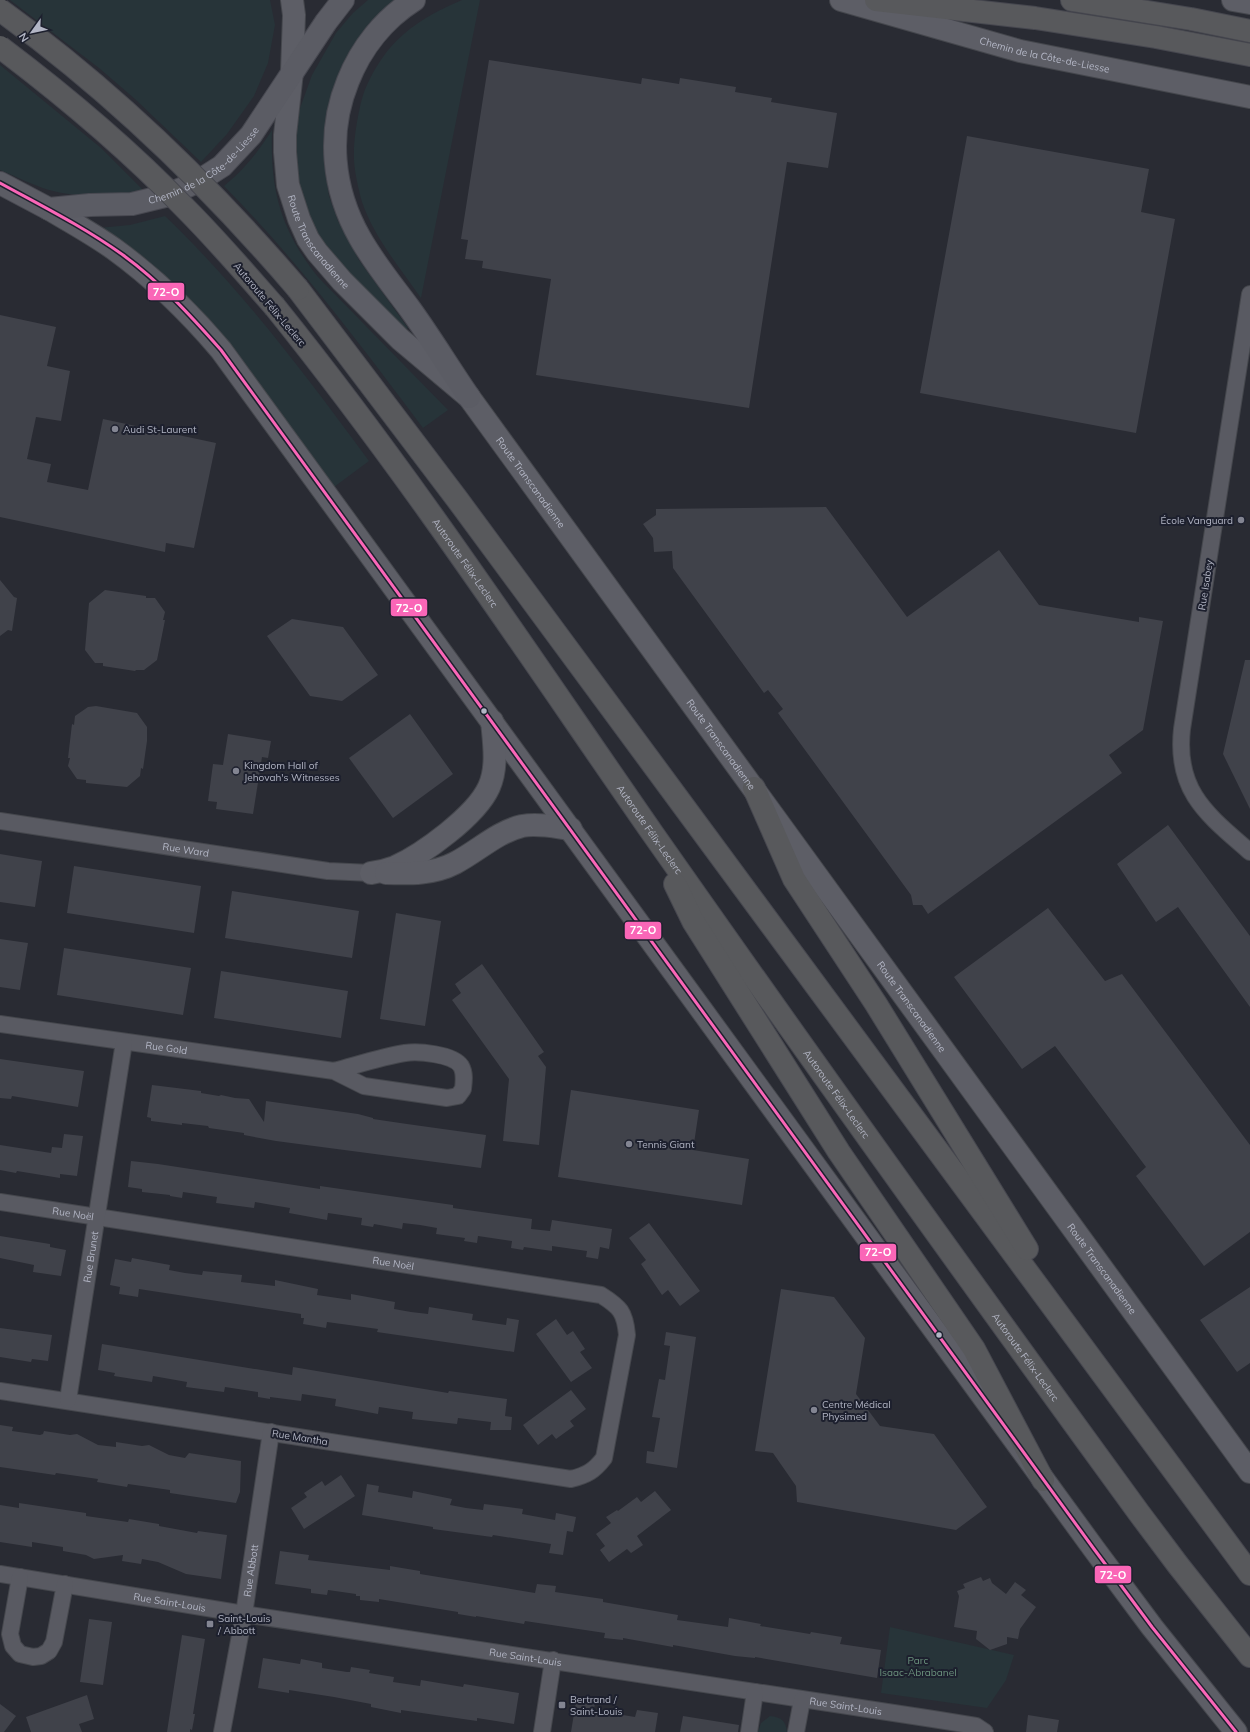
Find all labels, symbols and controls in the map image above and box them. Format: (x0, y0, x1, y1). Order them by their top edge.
north arrow (12, 12, 52, 52)
text: N (15, 30, 32, 45)
street label: Chemin de la Côte-de-Liesse (978, 34, 1111, 76)
street label: Chemin de la Côte-de-Liesse (147, 124, 262, 207)
street label: Route Transcanadienne (285, 193, 352, 292)
street label: Autoroute Félix-Leclerc (231, 260, 309, 349)
line badge: 72-O (147, 282, 185, 301)
text: 72-O (153, 285, 180, 299)
place label: Audi St-Laurent (123, 423, 197, 436)
marker: Audi St-Laurent (110, 424, 120, 434)
street label: Route Transcanadienne (493, 434, 568, 531)
place label: École Vanguard (1161, 514, 1233, 527)
marker: École Vanguard (1236, 515, 1246, 525)
street label: Autoroute Félix-Leclerc (429, 516, 501, 610)
street label: Rue Isabey (1195, 558, 1216, 611)
line badge: 72-O (390, 598, 428, 617)
text: 72-O (396, 601, 423, 615)
street label: Route Transcanadienne (684, 697, 758, 793)
unlabelled marker (479, 706, 489, 716)
place label: Kingdom Hall of Jehovah's Witnesses (244, 759, 340, 784)
marker: Kingdom Hall of Jehovah's Witnesses (231, 766, 241, 776)
street label: Autoroute Félix-Leclerc (614, 782, 685, 877)
street label: Rue Ward (162, 840, 210, 860)
line badge: 72-O (624, 921, 662, 940)
text: 72-O (630, 923, 657, 937)
street label: Route Transcanadienne (874, 959, 949, 1055)
street label: Rue Gold (144, 1039, 188, 1057)
street label: Autoroute Félix-Leclerc (800, 1047, 873, 1141)
place label: Tennis Giant (637, 1138, 695, 1151)
marker: Tennis Giant (624, 1139, 634, 1149)
street label: Rue Noël (51, 1204, 95, 1223)
street label: Route Transcanadienne (1064, 1221, 1139, 1317)
street label: Rue Brunet (80, 1230, 101, 1283)
line badge: 72-O (859, 1243, 897, 1262)
text: 72-O (865, 1245, 892, 1259)
street label: Rue Noël (372, 1254, 415, 1273)
street label: Autoroute Félix-Leclerc (989, 1311, 1062, 1404)
unlabelled marker (934, 1330, 944, 1340)
place label: Centre Médical Physimed (822, 1398, 891, 1423)
marker: Centre Médical Physimed (809, 1405, 819, 1415)
street label: Rue Mantha (271, 1427, 329, 1448)
street label: Rue Abbott (241, 1543, 261, 1598)
line badge: 72-O (1094, 1565, 1132, 1584)
text: 72-O (1100, 1568, 1127, 1582)
street label: Rue Saint-Louis (132, 1590, 207, 1615)
place label: Saint-Louis / Abbott (217, 1612, 270, 1637)
marker: Saint-Louis / Abbott (205, 1619, 215, 1629)
street label: Rue Saint-Louis (488, 1645, 563, 1669)
park label: Parc Isaac-Abrabanel (879, 1654, 957, 1679)
place label: Bertrand / Saint-Louis (570, 1693, 622, 1718)
street label: Rue Saint-Louis (809, 1694, 883, 1718)
marker: Bertrand / Saint-Louis (557, 1700, 567, 1710)

